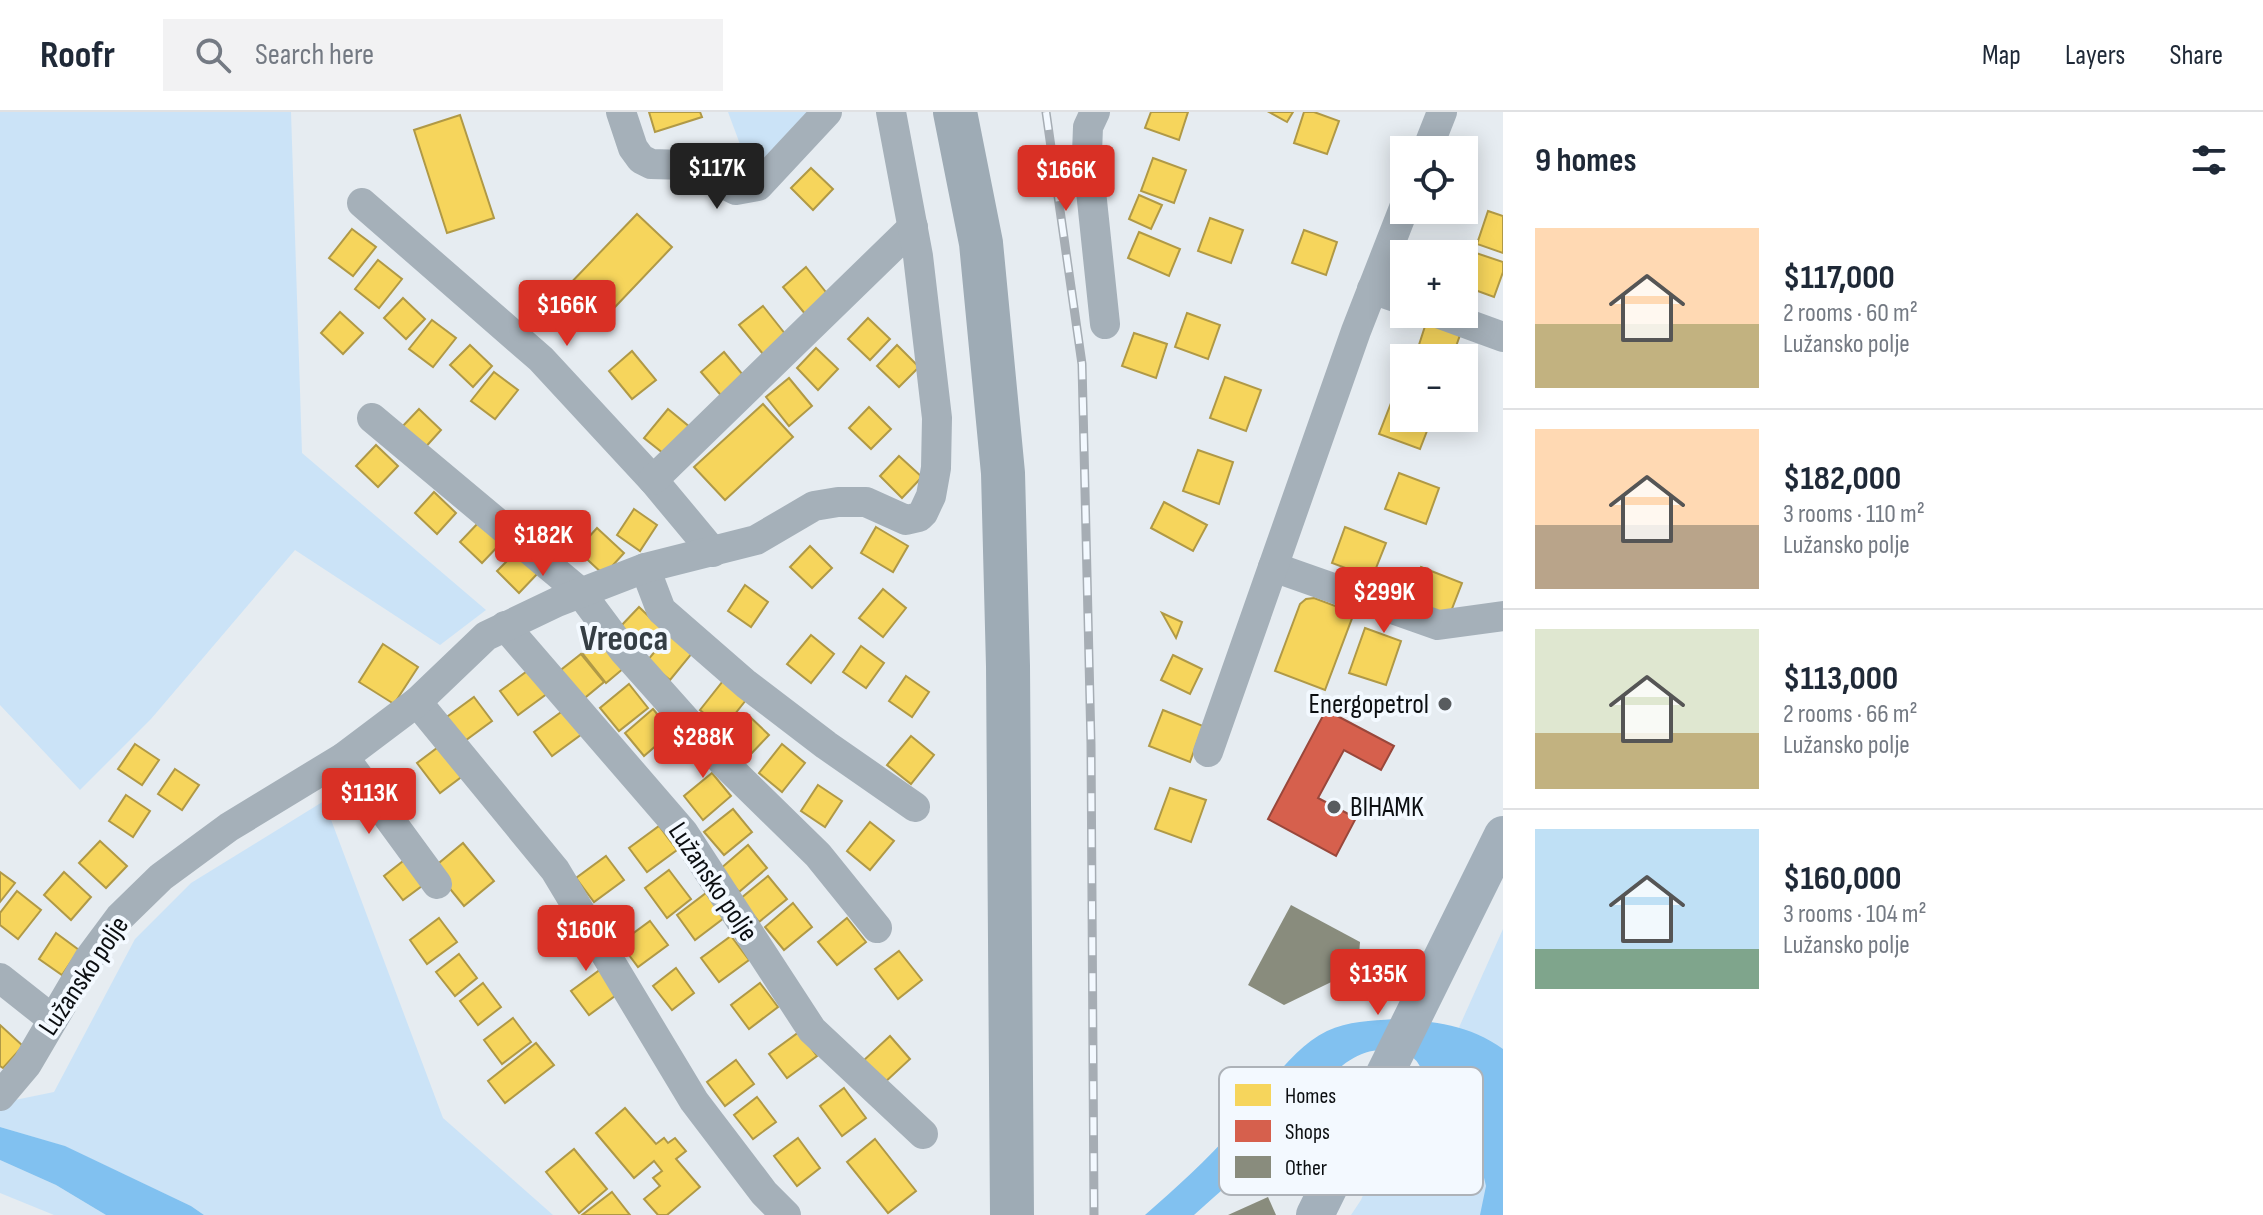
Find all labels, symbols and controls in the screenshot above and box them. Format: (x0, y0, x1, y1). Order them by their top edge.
search box (163, 19, 723, 91)
text: Roofr (40, 33, 115, 78)
icon: search (191, 33, 235, 77)
text: Search here (255, 37, 374, 73)
text: Map (1982, 39, 2021, 72)
text: Layers (2065, 39, 2125, 72)
text: Share (2169, 39, 2223, 72)
map controls (1390, 136, 1478, 432)
button: locate (1390, 136, 1478, 224)
icon: filters (2187, 138, 2231, 182)
text: 9 homes (1535, 140, 1636, 181)
pin: $117K (661, 143, 773, 211)
pin: $166K (1010, 145, 1122, 213)
text: $117K (688, 153, 746, 184)
text: $166K (1036, 155, 1096, 186)
button: + (1390, 240, 1478, 328)
text: $117,000 (1783, 257, 1895, 298)
icon: home (1599, 260, 1695, 356)
pin: $166K (511, 280, 623, 348)
text: $166K (537, 290, 597, 321)
text: 2 rooms · 60 m² (1783, 298, 1918, 329)
text: Lužansko polje (1783, 329, 1910, 360)
button: − (1390, 344, 1478, 432)
text: $182,000 (1783, 458, 1901, 499)
icon: home (1599, 461, 1695, 557)
text: 3 rooms · 110 m² (1783, 499, 1925, 530)
pin: $182K (487, 510, 599, 578)
text: $182K (513, 520, 573, 551)
text: Lužansko polje (1783, 530, 1910, 561)
pin: $299K (1328, 567, 1440, 635)
text: $299K (1353, 577, 1415, 608)
district label: Vreoca (580, 618, 668, 661)
text: $113,000 (1783, 658, 1898, 699)
icon: home (1599, 661, 1695, 757)
place label: Energopetrol (1309, 688, 1429, 721)
marker: Energopetrol (1436, 695, 1454, 713)
text: 2 rooms · 66 m² (1783, 699, 1918, 730)
pin: $288K (647, 712, 759, 780)
text: $288K (672, 722, 734, 753)
text: Lužansko polje (1783, 730, 1910, 761)
pin: $113K (313, 768, 425, 836)
text: $113K (340, 778, 398, 809)
place label: BIHAMK (1350, 791, 1424, 824)
marker: BIHAMK (1325, 798, 1343, 816)
street label: Lužansko polje (661, 816, 765, 948)
text: $160,000 (1783, 858, 1901, 899)
icon: home (1599, 861, 1695, 957)
text: 3 rooms · 104 m² (1783, 899, 1927, 930)
pin: $160K (530, 905, 642, 973)
street label: Lužansko polje (32, 910, 136, 1042)
text: $160K (556, 915, 616, 946)
text: Lužansko polje (1783, 930, 1910, 961)
pin: $135K (1322, 949, 1434, 1017)
text: $135K (1348, 959, 1408, 990)
legend (1219, 1067, 1483, 1195)
text: Homes (1285, 1083, 1336, 1110)
text: Shops (1285, 1119, 1330, 1146)
text: Other (1285, 1155, 1327, 1182)

